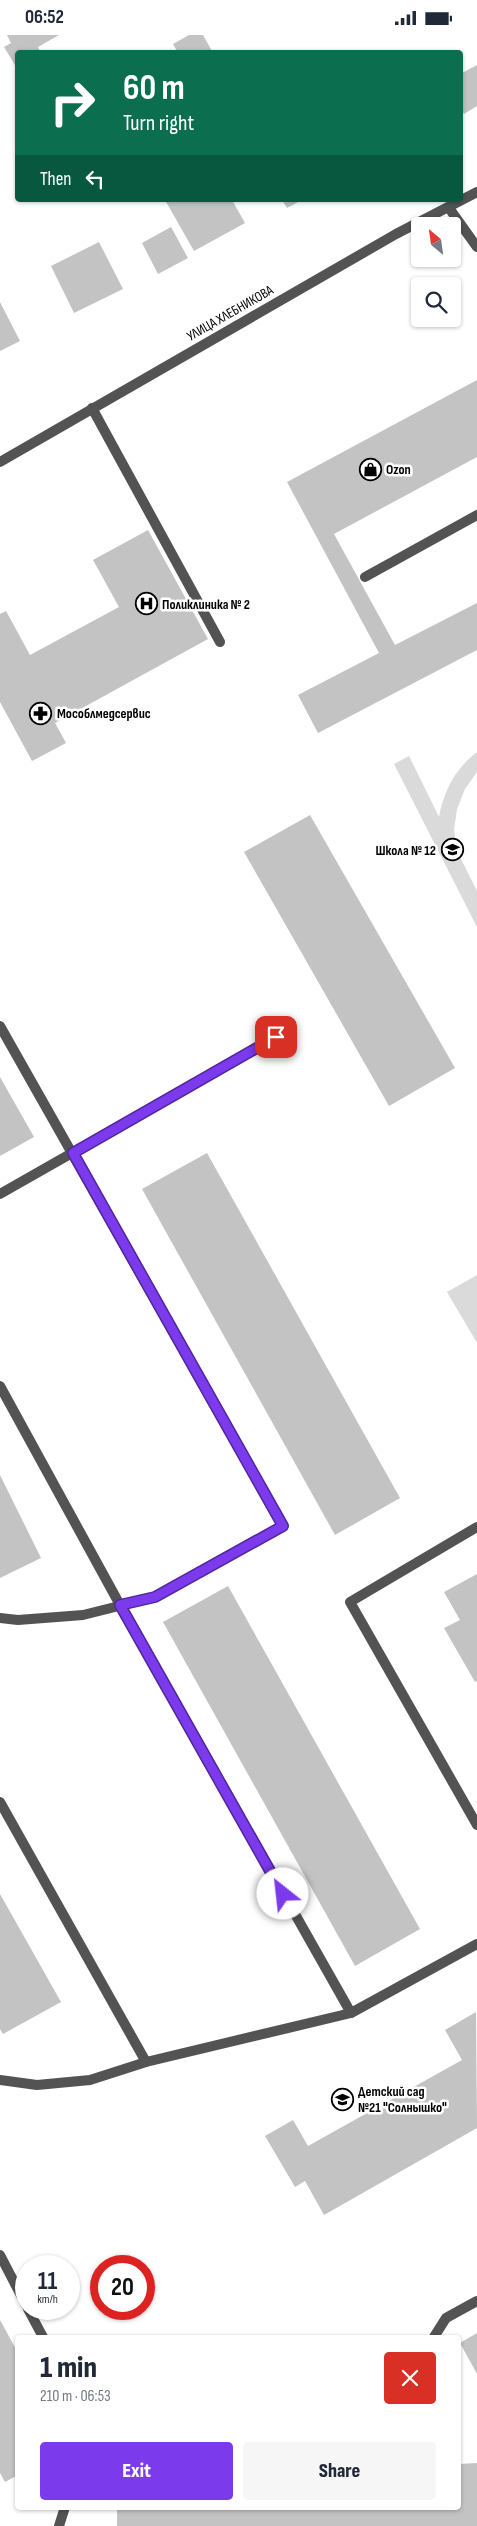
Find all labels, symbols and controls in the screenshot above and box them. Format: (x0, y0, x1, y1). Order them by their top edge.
text: 06:52 (25, 6, 64, 29)
text: 60 m (123, 67, 185, 110)
icon: right (40, 70, 105, 135)
text: Turn right (123, 110, 194, 137)
icon: left (81, 165, 109, 193)
text: Then (40, 168, 71, 191)
north arrow (411, 217, 461, 267)
map controls (411, 217, 461, 327)
button: search (411, 277, 461, 327)
street label: УЛИЦА ХЛЕБНИКОВА (184, 281, 277, 345)
shop icon: Ozon (358, 457, 382, 481)
place label: Ozon (386, 461, 411, 478)
hospital icon: Поликлиника № 2 (134, 592, 158, 616)
place label: Поликлиника № 2 (162, 596, 250, 613)
pharmacy icon: Мособлмедсервис (29, 701, 53, 725)
place label: Мособлмедсервис (57, 705, 151, 722)
school or university icon: Школа № 12 (440, 838, 464, 862)
place label: Школа № 12 (376, 842, 436, 859)
pin (255, 1016, 297, 1058)
icon: arrive (262, 1023, 290, 1051)
position arrow (256, 1867, 308, 1919)
place label: Детский сад №21 "Солнышко" (358, 2083, 447, 2116)
school or university icon: Детский сад №21 "Солнышко" (330, 2087, 354, 2111)
speed limit sign: 20 (90, 2255, 155, 2320)
text: 11 (38, 2266, 57, 2297)
text: km/h (37, 2292, 58, 2307)
text: 1 min (40, 2350, 97, 2386)
button: close (384, 2352, 436, 2404)
text: 210 m · 06:53 (40, 2387, 111, 2406)
button: Exit (40, 2442, 233, 2500)
button: Share (243, 2442, 436, 2500)

